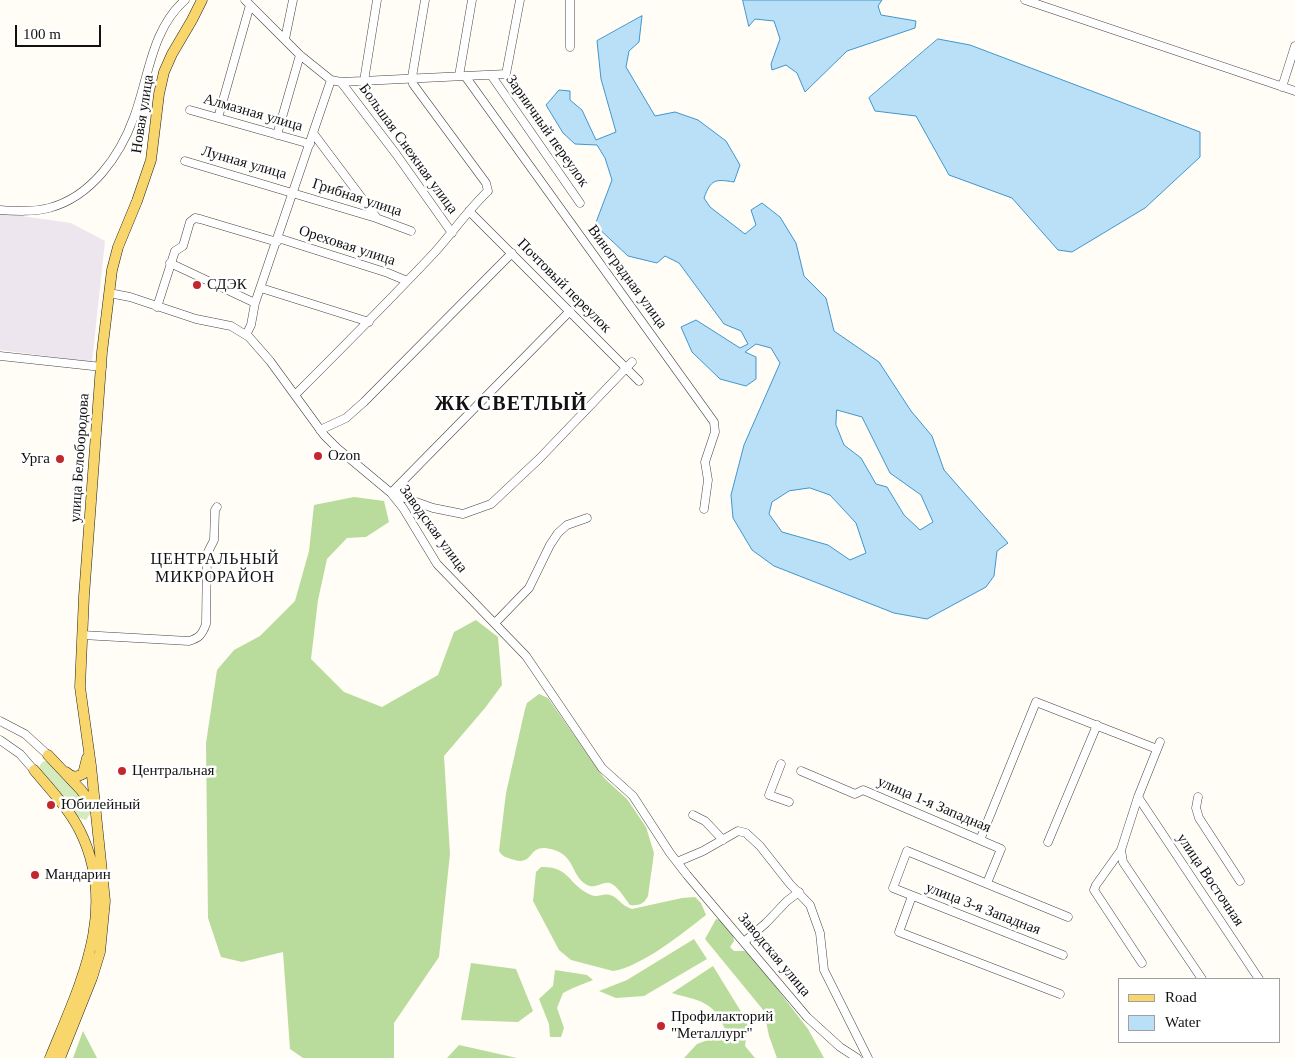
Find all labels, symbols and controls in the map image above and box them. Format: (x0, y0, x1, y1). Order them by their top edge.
scale bar (18, 15, 104, 47)
text: 100 m (23, 26, 61, 42)
street label: Зарничный переулок (502, 71, 592, 191)
street label: Новая улица (128, 73, 158, 155)
street label: Большая Снежная улица (355, 80, 461, 218)
street label: Алмазная улица (201, 90, 305, 136)
street label: Лунная улица (199, 142, 289, 184)
street label: Грибная улица (310, 175, 404, 221)
street label: Ореховая улица (296, 222, 398, 270)
street label: Виноградная улица (583, 222, 671, 332)
street label: Почтовый переулок (513, 235, 615, 337)
place label: СДЭК (207, 276, 247, 294)
marker: СДЭК (191, 279, 203, 291)
street label: улица Белобородова (67, 393, 93, 523)
district label: ЖК СВЕТЛЫЙ (433, 393, 589, 417)
place label: Ozon (328, 447, 360, 465)
place label: Урга (20, 450, 50, 468)
marker: Ozon (312, 450, 324, 462)
marker: Урга (54, 453, 66, 465)
street label: Заводская улица (395, 482, 471, 576)
district label: ЦЕНТРАЛЬНЫЙ МИКРОРАЙОН (149, 550, 281, 588)
place label: Центральная (132, 762, 214, 780)
marker: Центральная (116, 765, 128, 777)
street label: улица 1-я Западная (874, 773, 994, 837)
place label: Юбилейный (61, 796, 140, 814)
marker: Юбилейный (45, 799, 57, 811)
street label: улица Восточная (1172, 830, 1248, 930)
place label: Мандарин (45, 866, 111, 884)
marker: Мандарин (29, 869, 41, 881)
street label: улица 3-я Западная (923, 879, 1043, 939)
street label: Заводская улица (734, 909, 814, 1001)
legend (1118, 978, 1280, 1043)
text: Road (1165, 989, 1197, 1005)
place label: Профилакторий "Металлург" (671, 1008, 773, 1043)
text: Water (1165, 1014, 1200, 1030)
marker: Профилакторий "Металлург" (655, 1020, 667, 1032)

